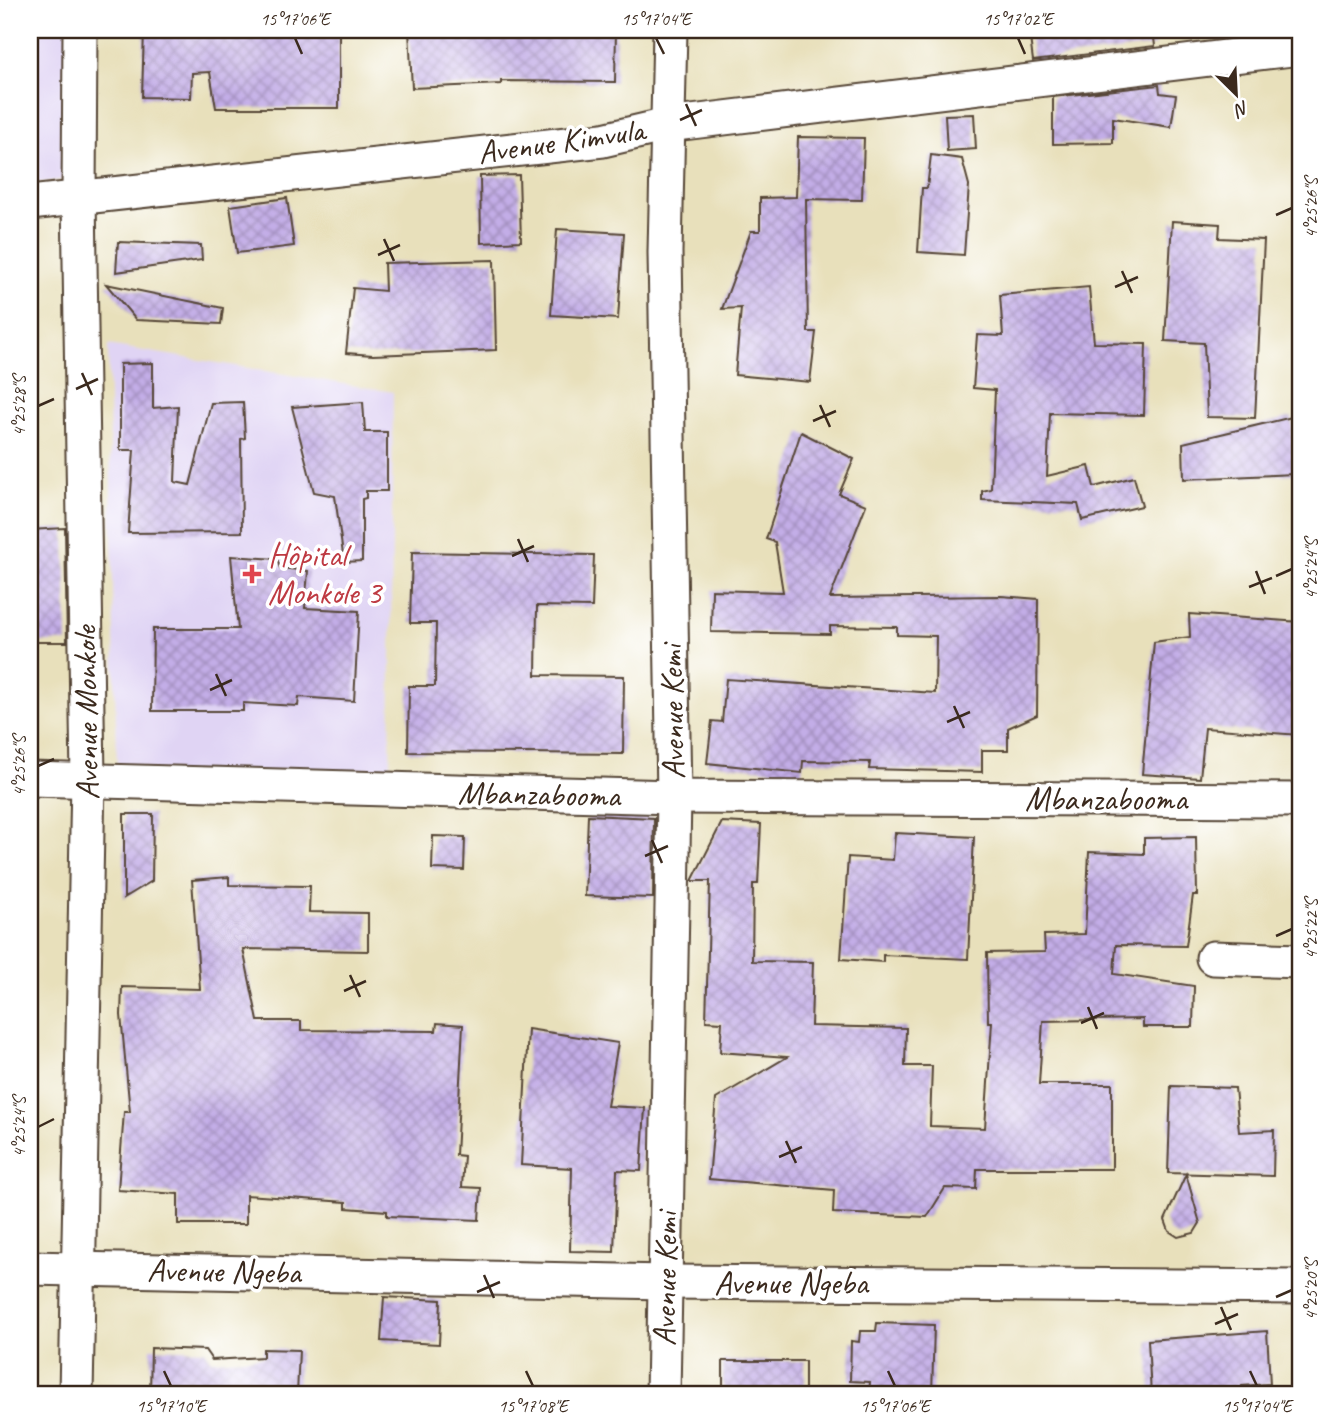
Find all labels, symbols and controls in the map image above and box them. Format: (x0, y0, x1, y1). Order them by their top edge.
text: 15°17'06"E (260, 8, 332, 30)
text: 15°17'04"E (621, 8, 693, 30)
text: 15°17'02"E (983, 8, 1055, 30)
north arrow (1200, 60, 1270, 130)
text: N (1229, 95, 1253, 123)
street label: Avenue Kimvula (475, 108, 649, 173)
text: 4°25'26"S (1300, 174, 1322, 238)
text: 4°25'28"S (8, 372, 30, 436)
place label: Hôpital Monkole 3 (268, 534, 383, 614)
text: 4°25'24"S (1300, 535, 1322, 599)
marker: Hôpital Monkole 3 (242, 564, 262, 584)
street label: Avenue Monkole (63, 623, 109, 800)
street label: Avenue Kemi (650, 641, 694, 780)
text: 4°25'26"S (8, 732, 30, 796)
street label: Mbanzabooma (458, 772, 622, 816)
street label: Mbanzabooma (1025, 778, 1189, 820)
text: 4°25'22"S (1300, 895, 1322, 959)
text: 4°25'24"S (8, 1093, 30, 1157)
street label: Avenue Kemi (643, 1208, 687, 1347)
street label: Avenue Ngeba (147, 1249, 303, 1293)
text: 4°25'20"S (1300, 1256, 1322, 1320)
street label: Avenue Ngeba (714, 1262, 870, 1304)
text: 15°17'10"E (136, 1395, 208, 1417)
text: 15°17'08"E (498, 1395, 570, 1417)
text: 15°17'06"E (860, 1395, 932, 1417)
text: 15°17'04"E (1222, 1395, 1294, 1417)

